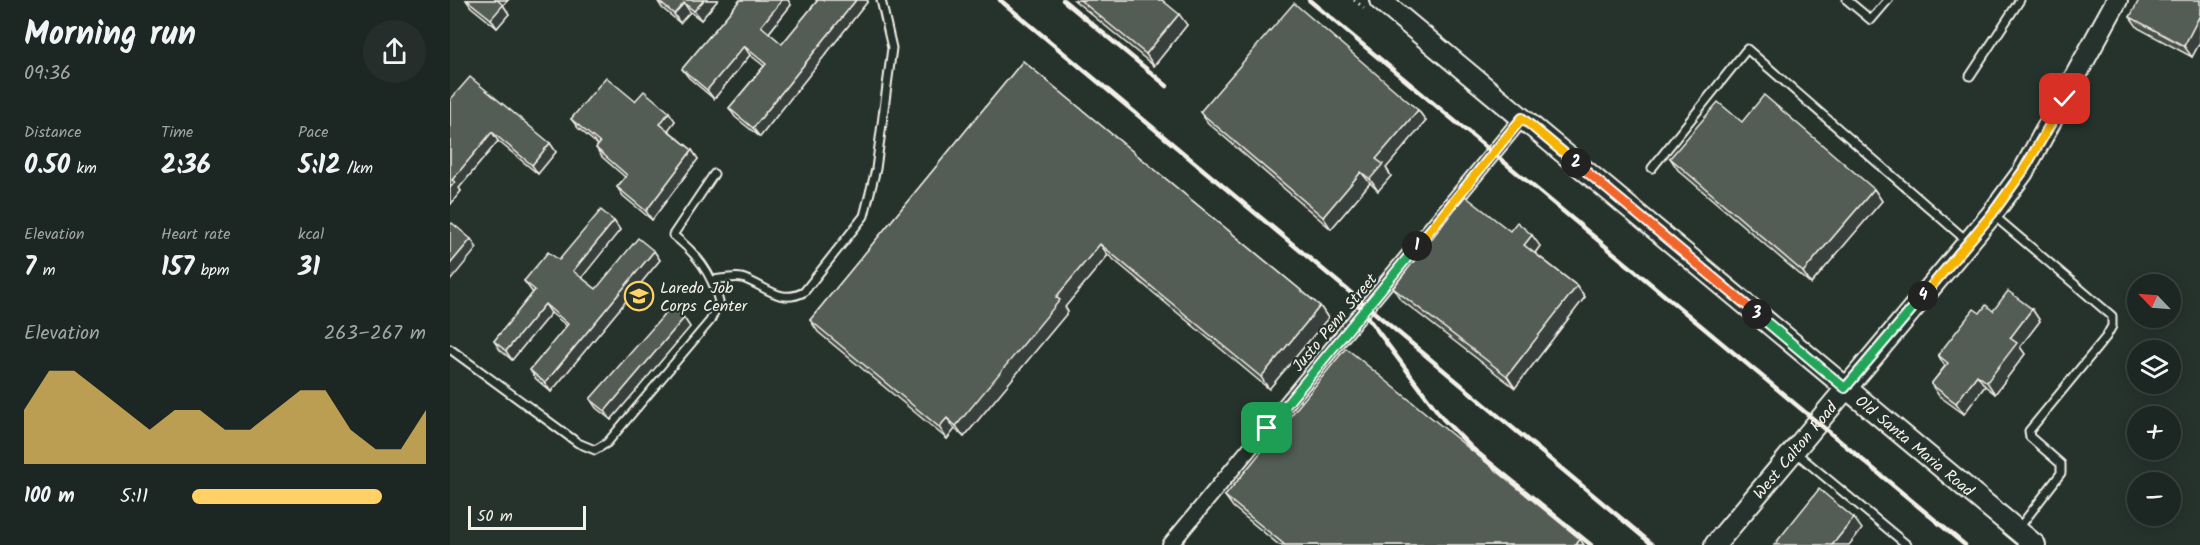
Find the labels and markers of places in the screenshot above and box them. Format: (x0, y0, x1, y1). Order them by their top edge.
pin (2039, 73, 2090, 124)
pin: 2 (1561, 148, 1591, 178)
pin: 1 (1402, 231, 1432, 261)
place label: Laredo Job Corps Center (660, 276, 749, 319)
school or university icon: Laredo Job Corps Center (623, 280, 655, 312)
pin: 4 (1908, 281, 1938, 311)
pin: 3 (1742, 299, 1772, 329)
pin (1241, 402, 1292, 453)

